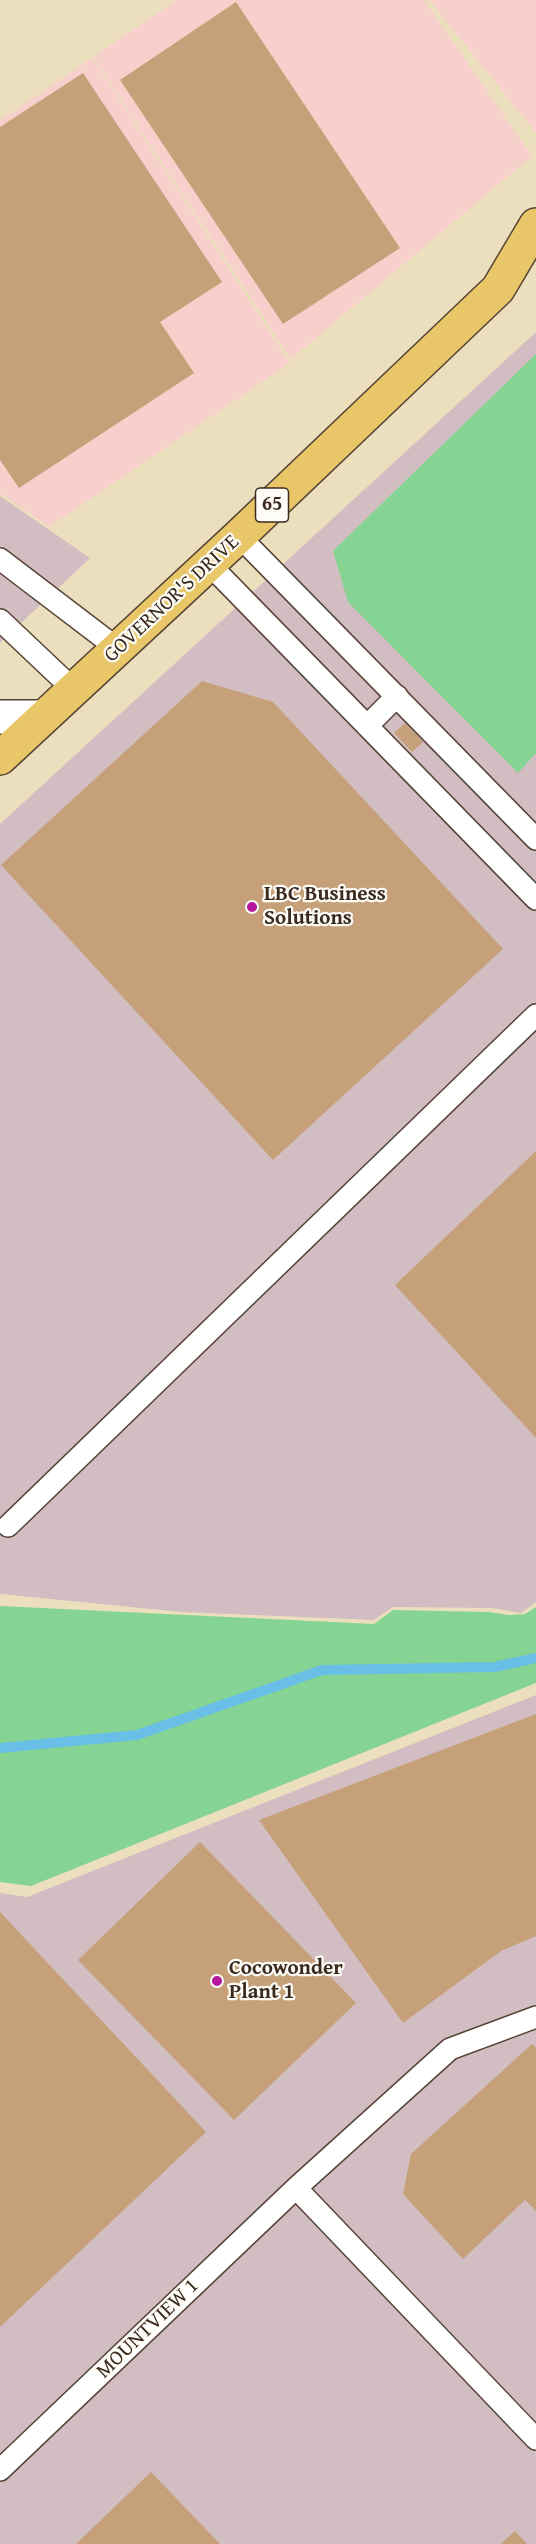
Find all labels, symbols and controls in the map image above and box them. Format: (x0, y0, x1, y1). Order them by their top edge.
road number: 65 (256, 488, 288, 522)
street label: GOVERNOR'S DRIVE (99, 530, 245, 668)
place label: LBC Business Solutions (264, 882, 386, 932)
marker: LBC Business Solutions (245, 900, 259, 914)
place label: Cocowonder Plant 1 (229, 1956, 343, 2006)
marker: Cocowonder Plant 1 (210, 1974, 224, 1988)
street label: MOUNTVIEW 1 (92, 2274, 204, 2384)

